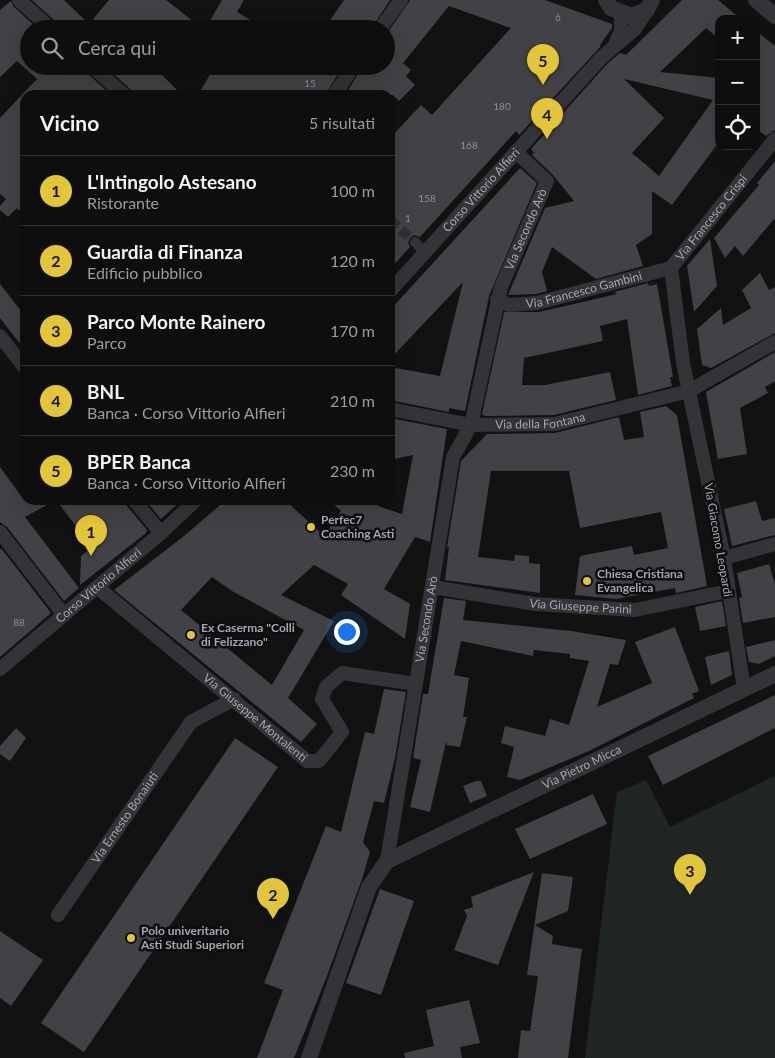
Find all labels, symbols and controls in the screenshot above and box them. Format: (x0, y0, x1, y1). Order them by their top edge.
house number: 6 (555, 11, 561, 23)
map controls (715, 15, 760, 150)
button: + (715, 15, 760, 60)
search box (20, 20, 395, 75)
icon: search (38, 34, 66, 62)
text: Cerca qui (78, 36, 156, 59)
pin: 5 (527, 44, 559, 85)
button: − (715, 60, 760, 105)
house number: 15 (304, 77, 316, 89)
pin: 4 (531, 98, 563, 139)
house number: 180 (493, 100, 511, 112)
button: locate (715, 105, 760, 150)
text: Vicino (40, 110, 99, 135)
text: 5 risultati (309, 113, 375, 132)
house number: 168 (460, 139, 478, 151)
street label: Corso Vittorio Alfieri (439, 145, 523, 235)
text: L'Intingolo Astesano (87, 170, 257, 193)
street label: Via Francesco Crispi (672, 171, 750, 263)
text: 1 (51, 181, 61, 200)
text: 100 m (330, 181, 375, 200)
street label: Via Secondo Arò (501, 186, 550, 272)
house number: 158 (418, 192, 436, 204)
text: Ristorante (87, 193, 159, 212)
house number: 1 (405, 212, 411, 224)
text: Guardia di Finanza (87, 240, 243, 263)
text: 2 (51, 251, 61, 270)
text: 120 m (330, 251, 375, 270)
text: Edificio pubblico (87, 263, 203, 282)
street label: Via Francesco Gambini (525, 268, 644, 311)
text: Parco Monte Rainero (87, 310, 265, 333)
text: 3 (51, 321, 61, 340)
text: 170 m (330, 321, 375, 340)
text: Parco (87, 333, 126, 352)
text: BNL (87, 380, 124, 403)
text: 4 (51, 391, 61, 410)
text: 210 m (330, 391, 375, 410)
text: Banca · Corso Vittorio Alfieri (87, 403, 286, 422)
street label: Via della Fontana (495, 409, 587, 432)
text: BPER Banca (87, 450, 191, 473)
text: 5 (51, 461, 61, 480)
text: 230 m (330, 461, 375, 480)
text: Banca · Corso Vittorio Alfieri (87, 473, 286, 492)
street label: Via Giacomo Leopardi (701, 482, 736, 598)
place label: Perfec7 Coaching Asti (321, 512, 395, 541)
pin: 1 (75, 515, 107, 556)
marker: Perfec7 Coaching Asti (305, 521, 317, 533)
street label: Corso Vittorio Alfieri (52, 545, 144, 626)
place label: Chiesa Cristiana Evangelica (597, 566, 683, 595)
street label: Via Secondo Arò (412, 575, 440, 663)
marker: Chiesa Cristiana Evangelica (581, 575, 593, 587)
street label: Via Giuseppe Parini (528, 595, 632, 617)
house number: 88 (13, 616, 25, 628)
your location (334, 619, 360, 645)
place label: Ex Caserma "Colli di Felizzano" (201, 620, 295, 649)
marker: Ex Caserma "Colli di Felizzano" (185, 629, 197, 641)
street label: Via Giuseppe Montalenti (200, 670, 310, 765)
street label: Via Pietro Micca (539, 741, 624, 792)
street label: Via Ernesto Bonaiuti (88, 769, 161, 866)
pin: 3 (674, 854, 706, 895)
pin: 2 (257, 878, 289, 919)
place label: Polo univeritario Asti Studi Superiori (140, 923, 244, 952)
marker: Polo univeritario Asti Studi Superiori (125, 932, 137, 944)

